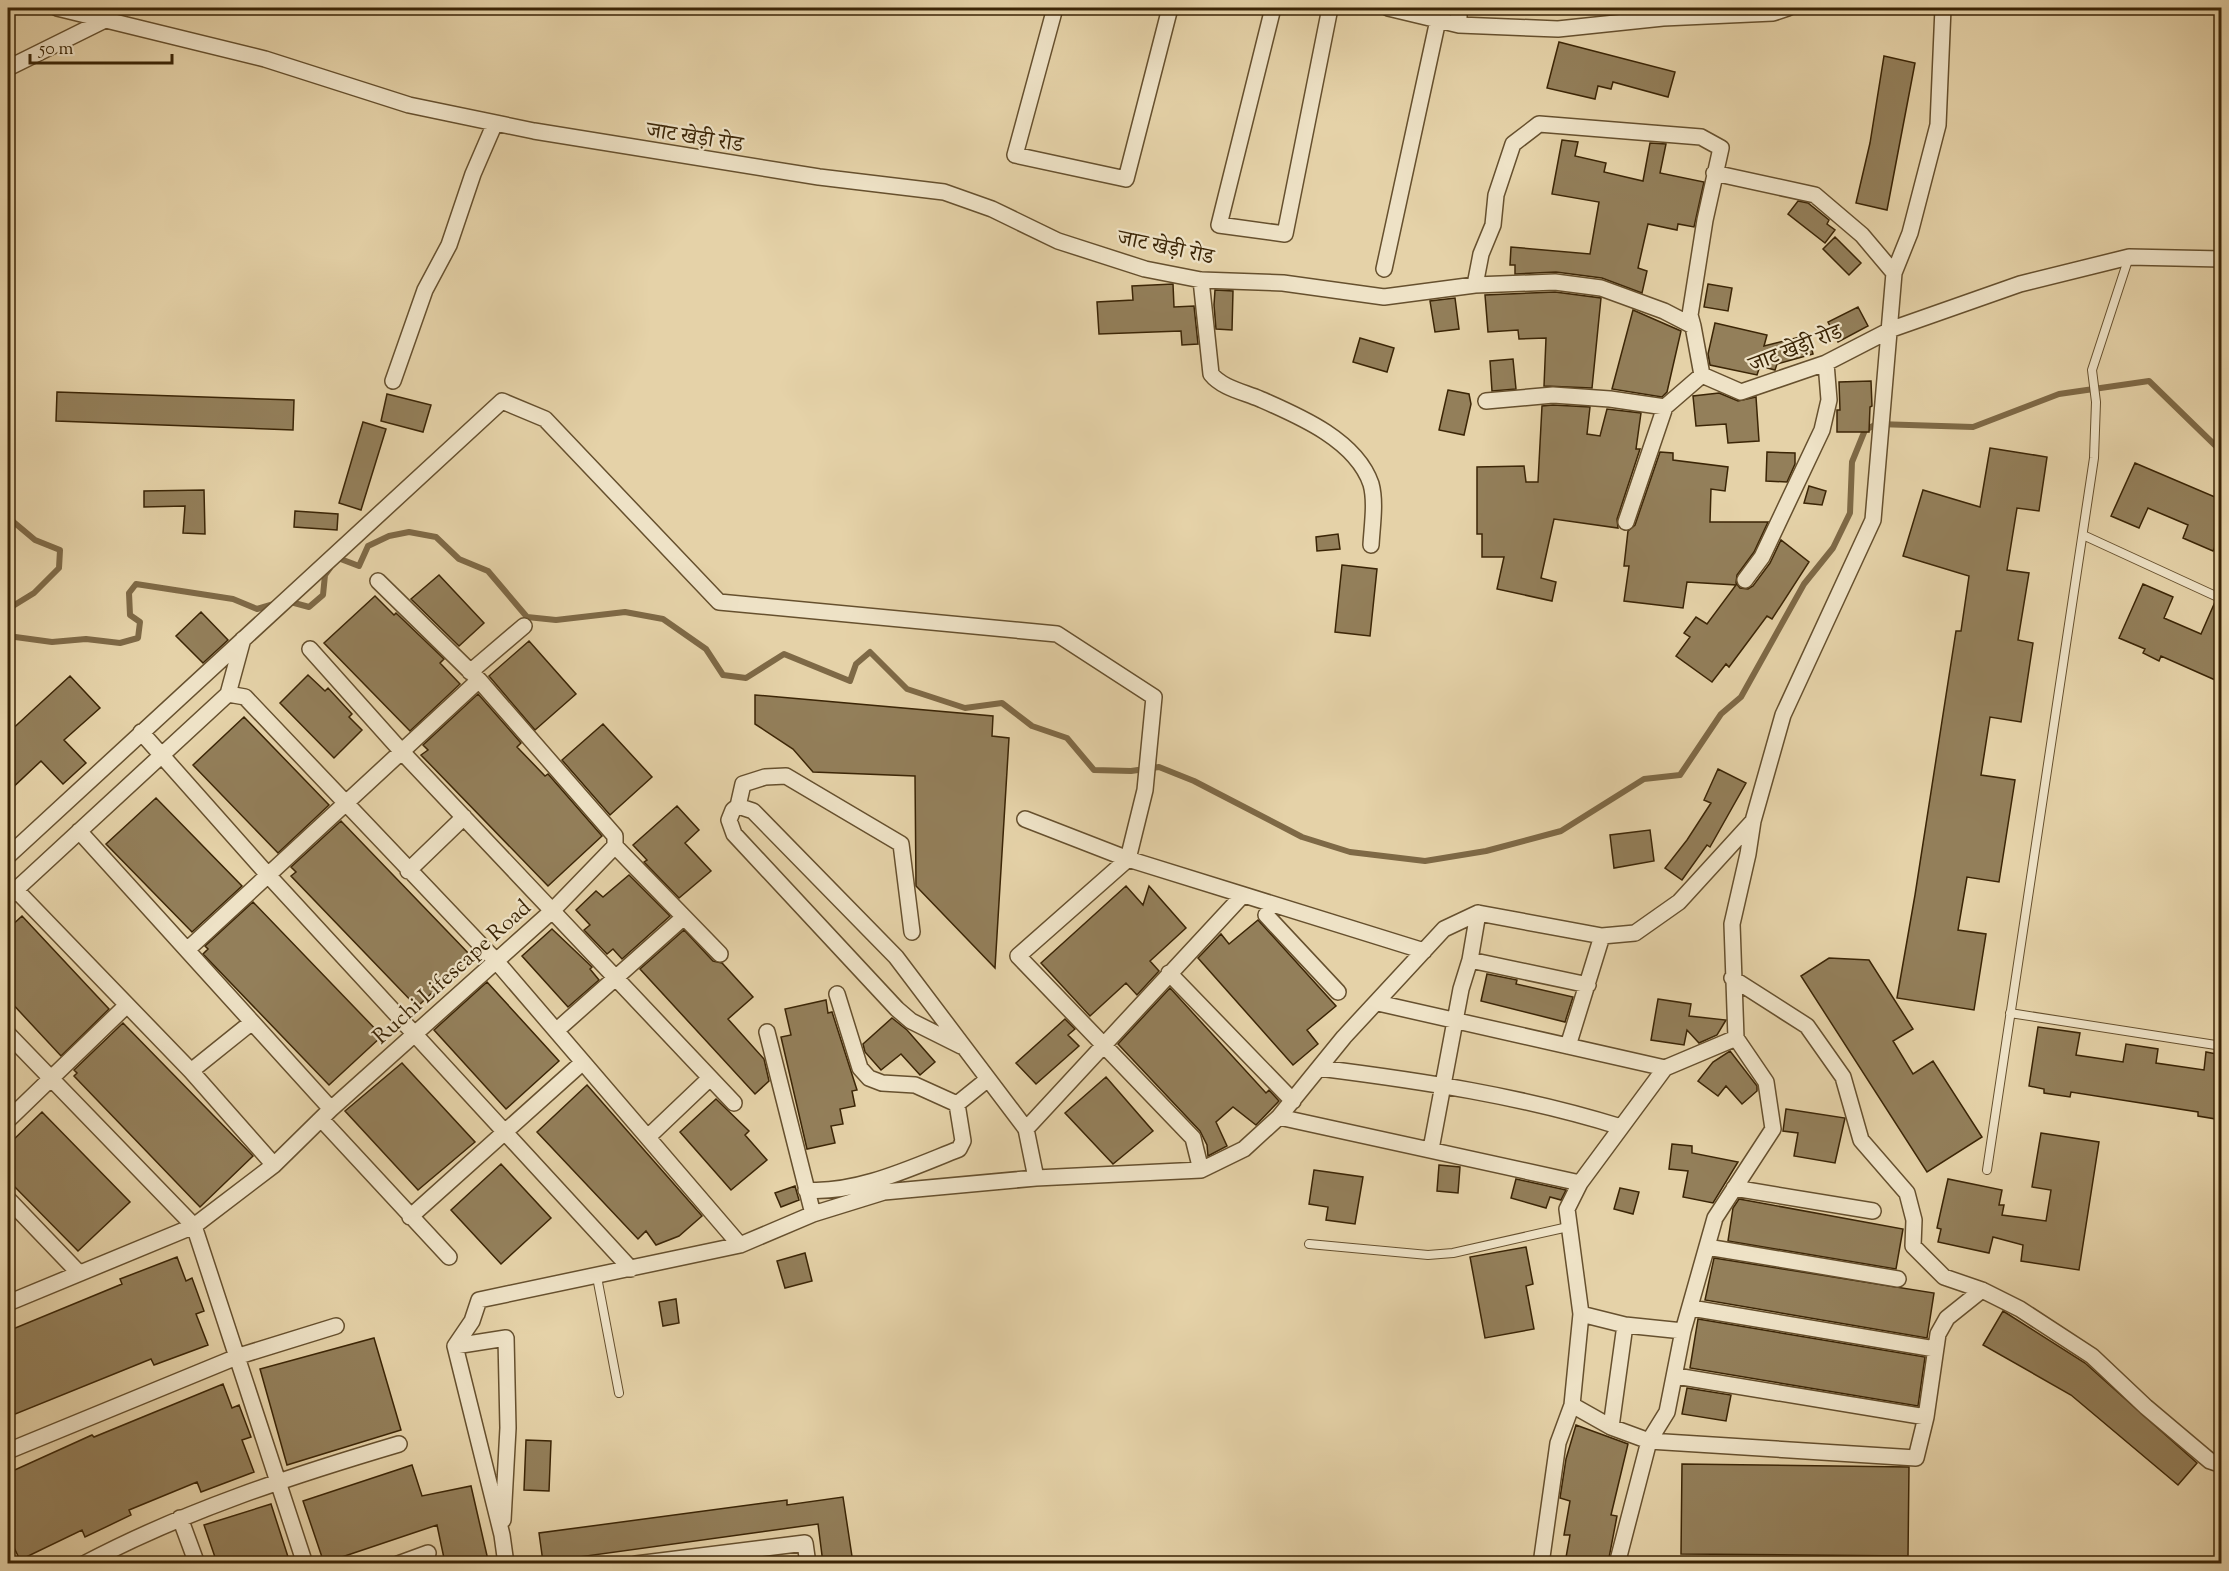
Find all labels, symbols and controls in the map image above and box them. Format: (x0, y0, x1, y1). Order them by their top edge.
scale bar (30, 27, 172, 65)
text: 50 m (38, 37, 74, 63)
street label: जाट खेड़ी रोड (643, 115, 747, 163)
street label: जाट खेड़ी रोड (1113, 223, 1218, 275)
street label: जाट खेड़ी रोड (1744, 317, 1849, 383)
street label: Ruchi Lifescape Road (367, 893, 539, 1053)

